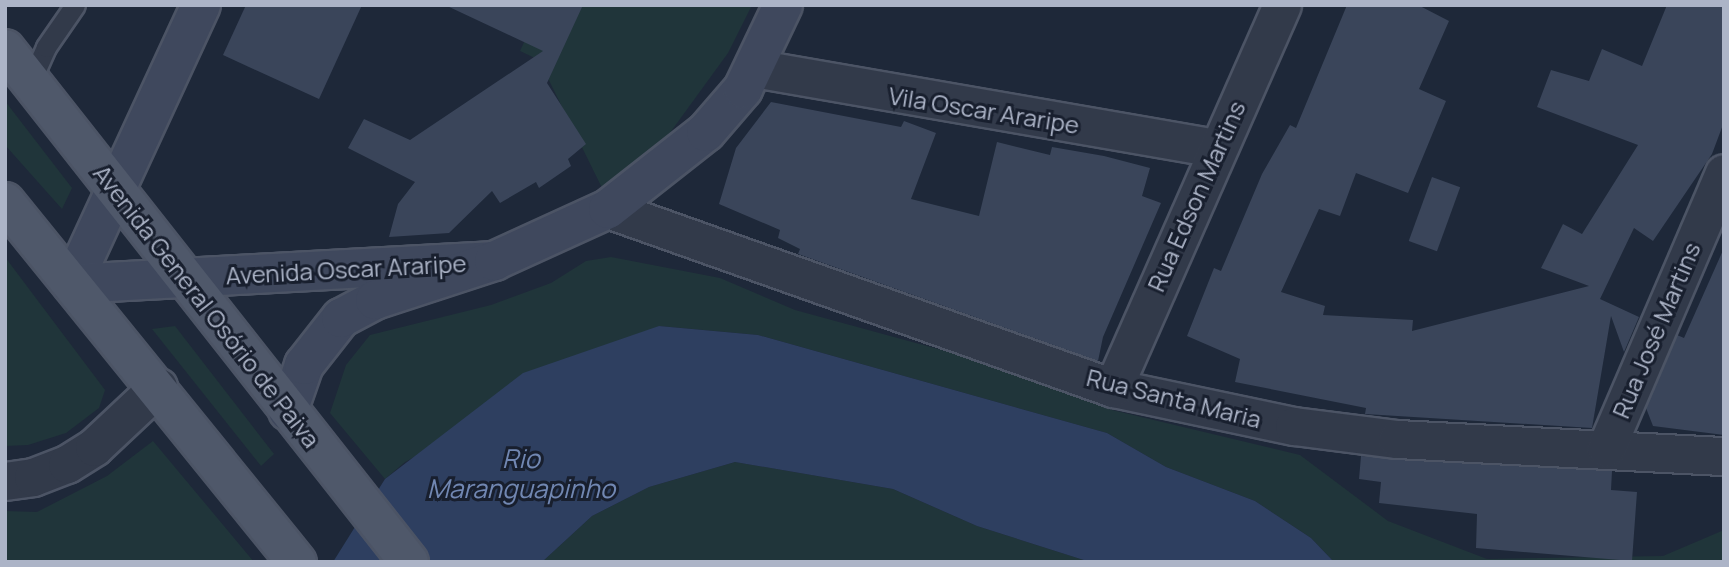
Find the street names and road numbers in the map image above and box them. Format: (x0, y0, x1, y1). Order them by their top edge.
street label: Vila Oscar Araripe (887, 81, 1081, 139)
street label: Rua Edson Martins (1141, 96, 1251, 296)
street label: Avenida General Osório de Paiva (88, 159, 326, 453)
street label: Rua José Martins (1606, 238, 1706, 422)
street label: Avenida Oscar Araripe (225, 248, 467, 290)
street label: Rua Santa Maria (1084, 362, 1264, 434)

